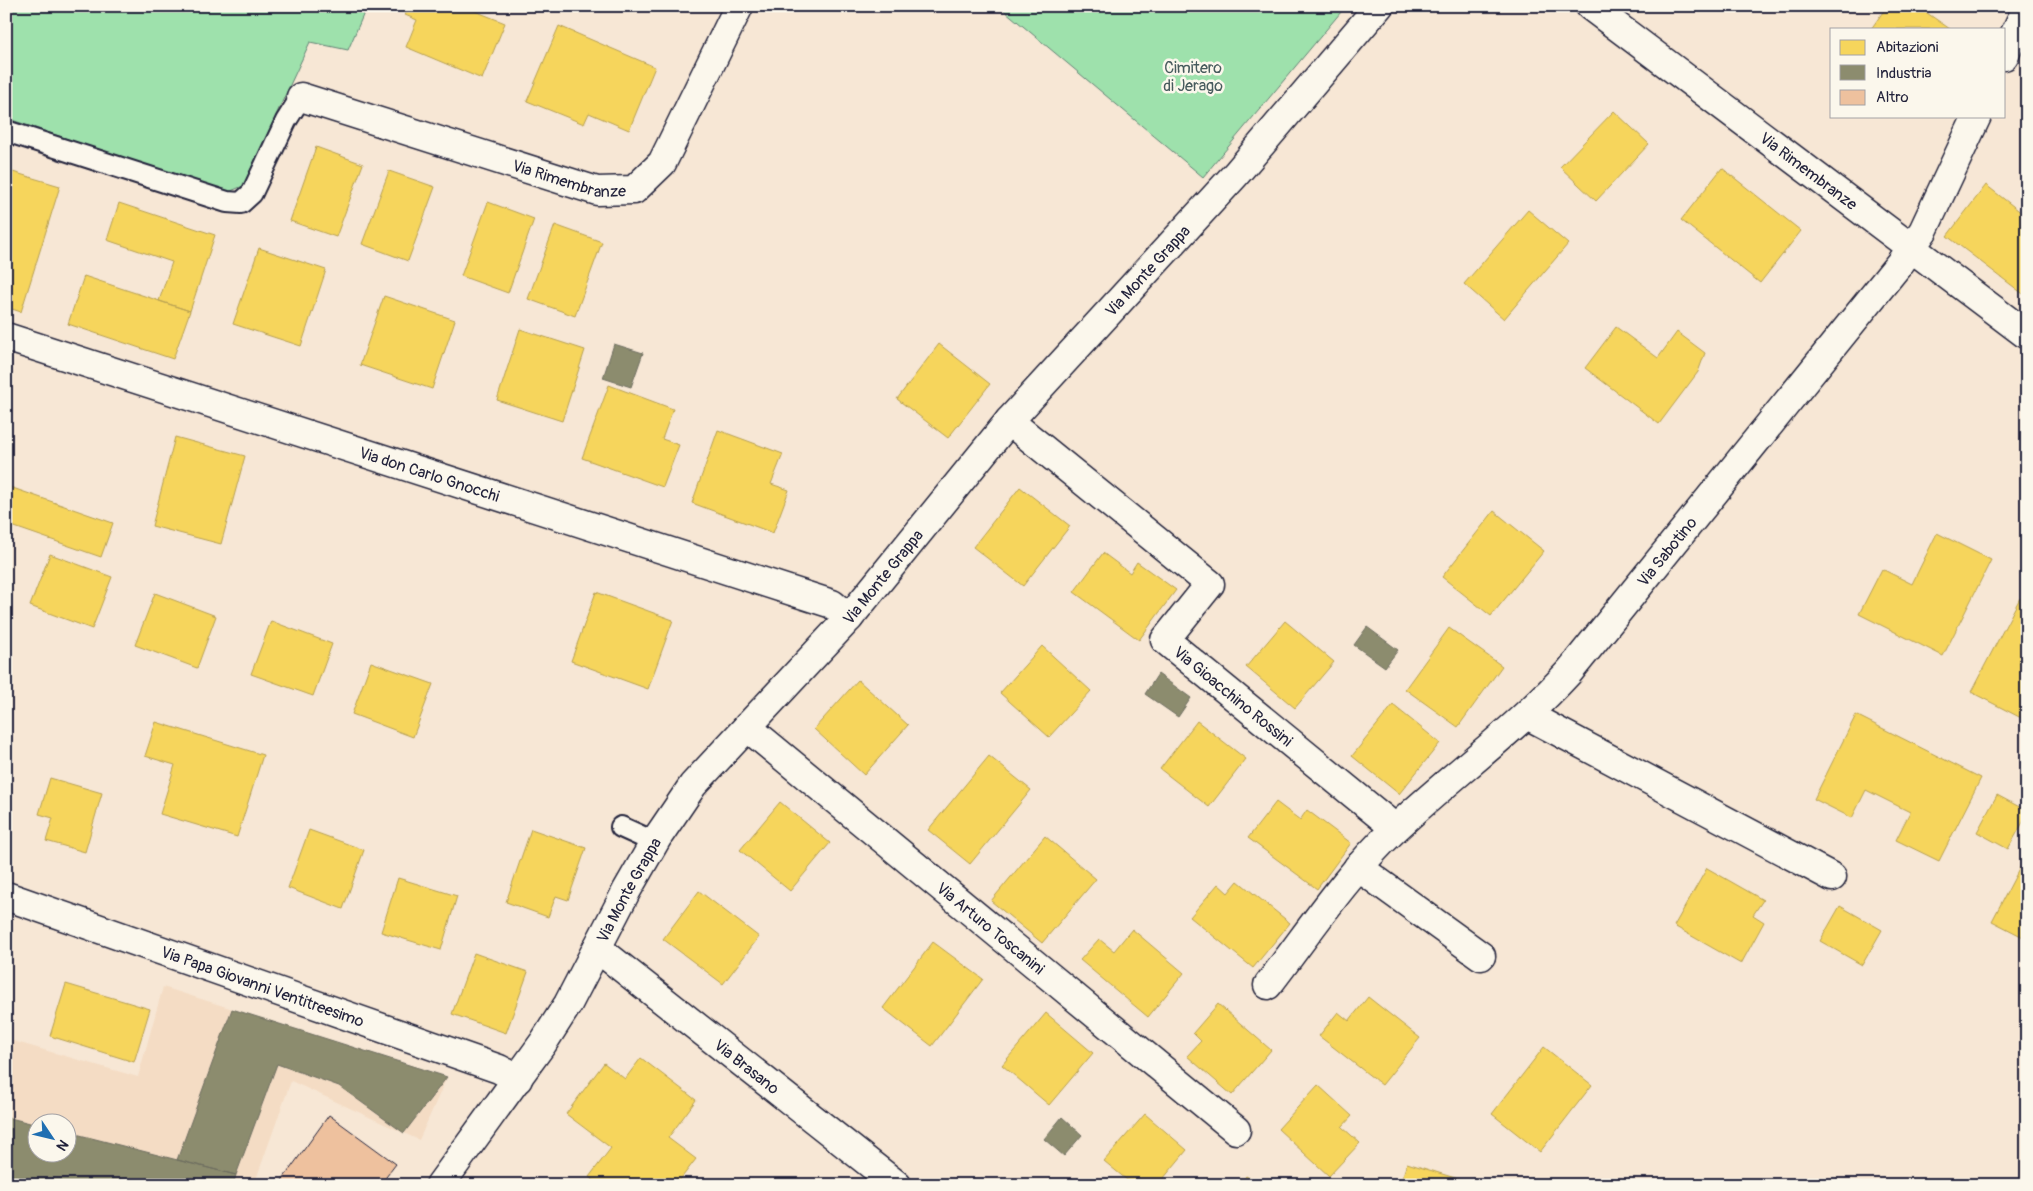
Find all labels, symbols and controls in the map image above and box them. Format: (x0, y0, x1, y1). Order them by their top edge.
legend (1830, 28, 2006, 118)
text: Abitazioni (1876, 38, 1939, 57)
park label: Cimitero di Jerago (1163, 58, 1223, 96)
text: Industria (1876, 64, 1931, 83)
text: Altro (1876, 88, 1908, 107)
street label: Via Rimembranze (1755, 128, 1861, 215)
street label: Via Rimembranze (510, 156, 626, 202)
street label: Via Monte Grappa (1101, 221, 1195, 321)
street label: Via don Carlo Gnocchi (356, 443, 502, 507)
street label: Via Sabotino (1633, 513, 1702, 591)
street label: Via Monte Grappa (839, 526, 928, 629)
street label: Via Gioacchino Rossini (1169, 642, 1296, 751)
street label: Via Monte Grappa (593, 834, 666, 946)
street label: Via Arturo Toscanini (932, 878, 1048, 979)
street label: Via Papa Giovanni Ventitreesimo (158, 942, 367, 1032)
street label: Via Brasano (710, 1035, 783, 1099)
north arrow (28, 1114, 78, 1164)
text: N (53, 1136, 72, 1154)

